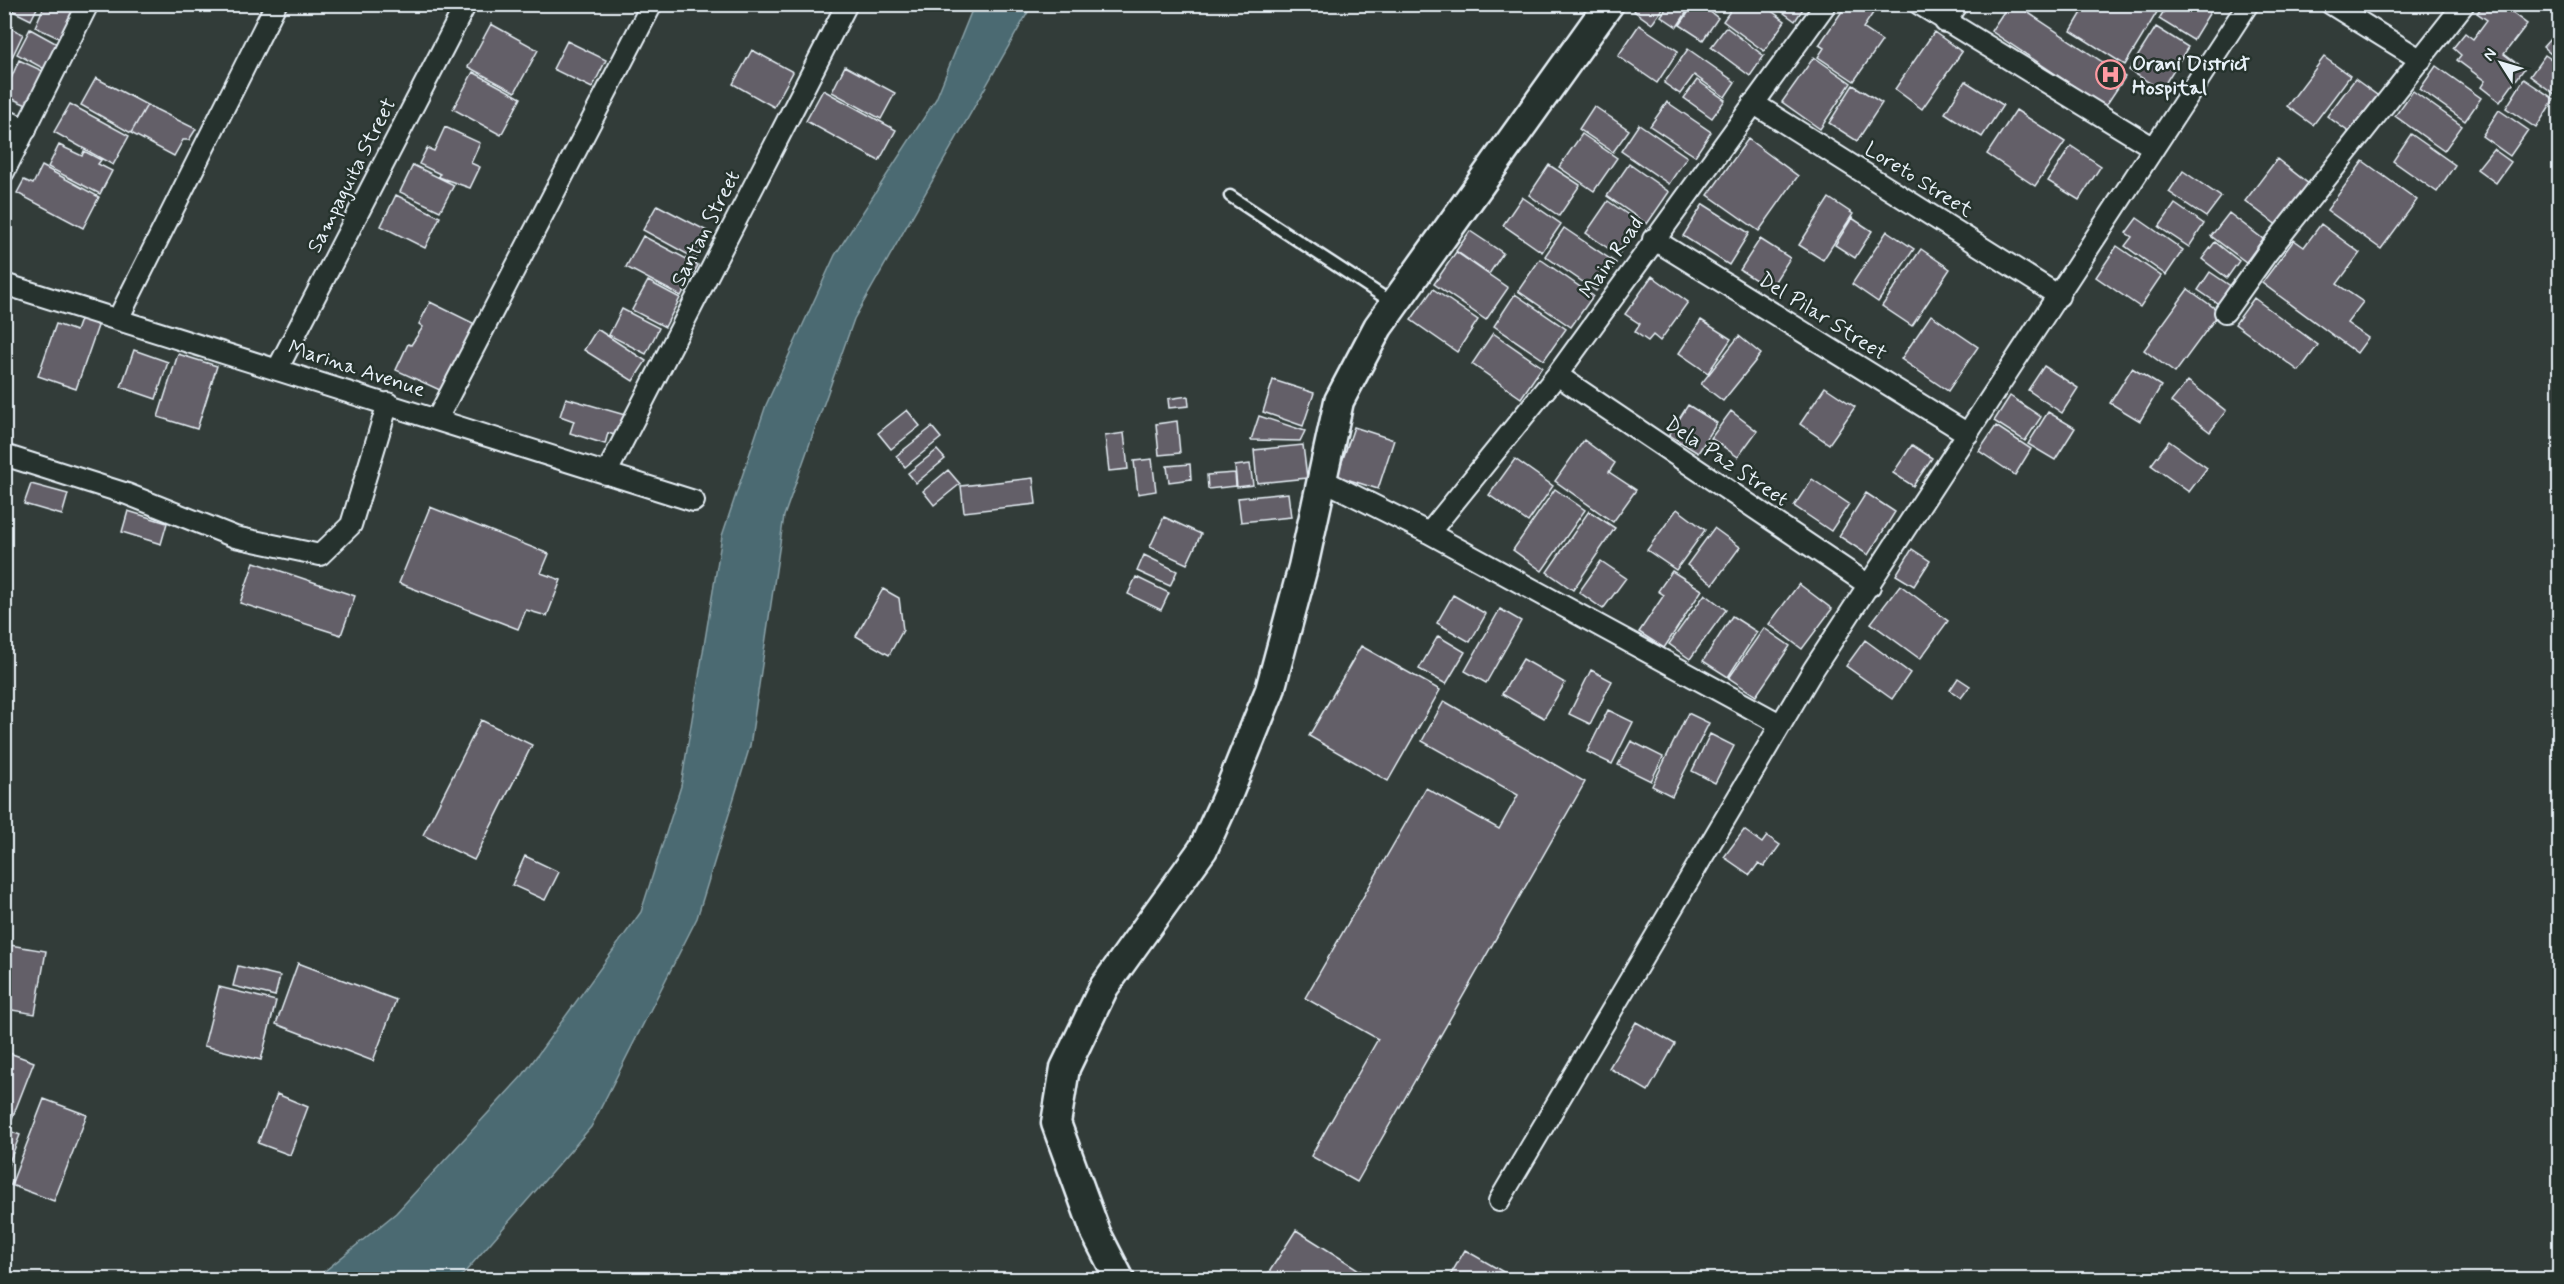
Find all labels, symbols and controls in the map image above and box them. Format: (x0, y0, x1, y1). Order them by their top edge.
north arrow (2471, 33, 2531, 93)
text: N (2479, 44, 2502, 65)
place label: Orani District Hospital (2132, 50, 2250, 102)
hospital icon: Orani District Hospital (2095, 59, 2127, 91)
street label: Sampaguita Street (301, 93, 403, 258)
street label: Loreto Street (1859, 135, 1979, 225)
street label: Santan Street (665, 165, 747, 291)
street label: Main Road (1573, 211, 1650, 304)
street label: Del Pilar Street (1753, 266, 1892, 368)
street label: Marina Avenue (284, 334, 429, 404)
street label: Dela Paz Street (1659, 410, 1794, 514)

